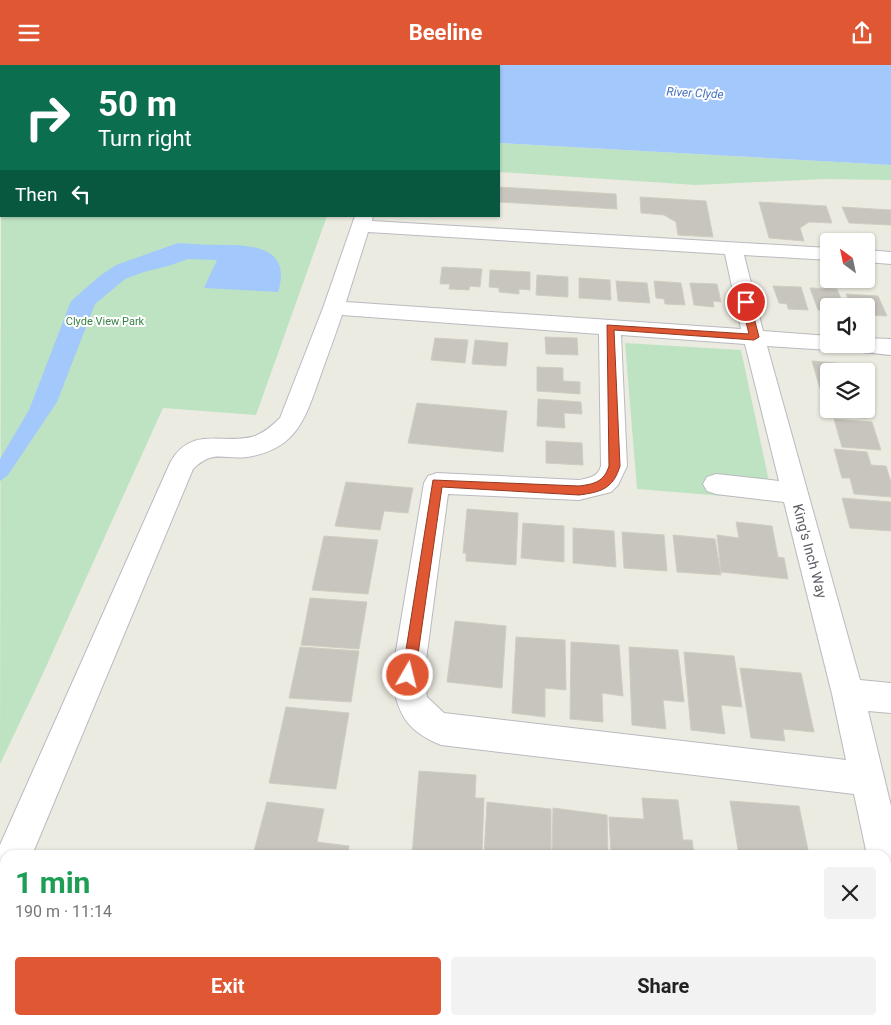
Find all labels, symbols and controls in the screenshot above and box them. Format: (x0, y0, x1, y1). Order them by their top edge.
icon: menu (15, 19, 43, 47)
icon: share (848, 19, 876, 47)
text: Beeline (409, 20, 482, 45)
text: 50 m (98, 84, 177, 125)
icon: right (15, 85, 80, 150)
water label: River Clyde (666, 85, 724, 101)
text: Turn right (98, 126, 192, 151)
icon: left (67, 180, 95, 208)
text: Then (15, 183, 57, 206)
north arrow (820, 233, 875, 287)
map controls (820, 233, 875, 418)
pin (725, 281, 767, 323)
icon: arrive (732, 288, 760, 316)
button: sound (820, 298, 875, 353)
park label: Clyde View Park (66, 315, 145, 328)
button: layers (820, 363, 875, 418)
street label: King's Inch Way (790, 502, 830, 600)
position arrow (381, 648, 433, 700)
text: 1 min (15, 865, 90, 900)
button: close (824, 867, 876, 919)
text: 190 m · 11:14 (15, 902, 112, 921)
button: Exit (15, 957, 441, 1015)
button: Share (451, 957, 876, 1015)

